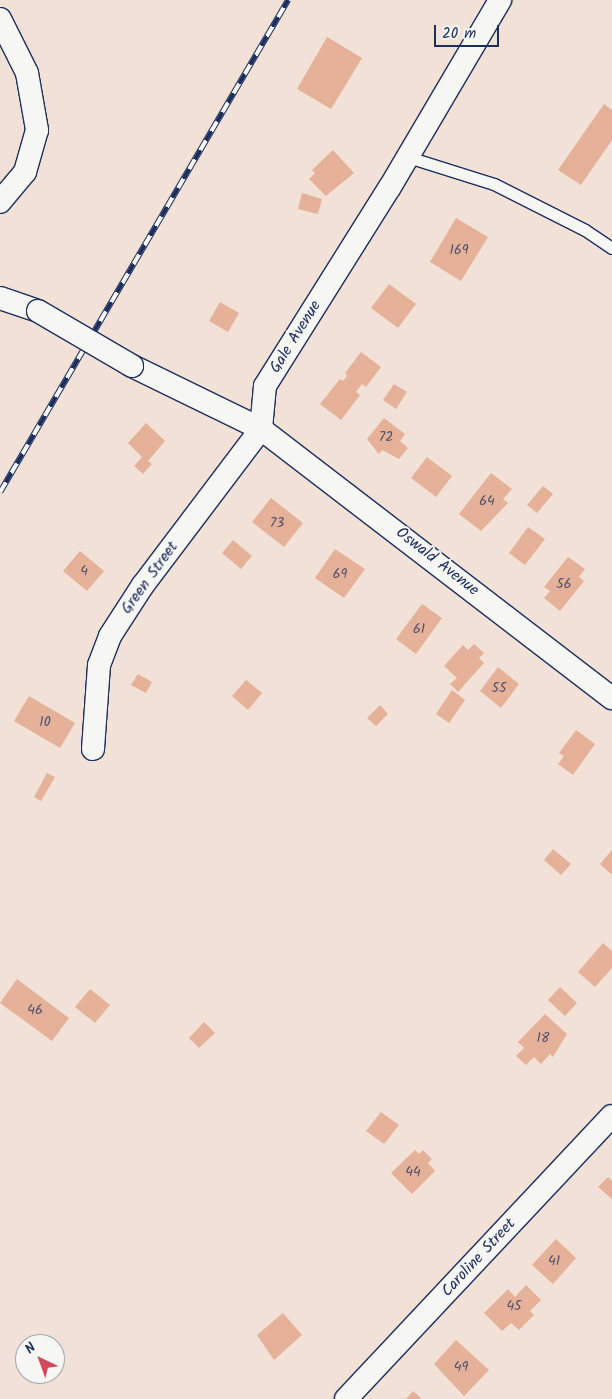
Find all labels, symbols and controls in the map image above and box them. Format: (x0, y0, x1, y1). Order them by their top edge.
scale bar (437, 15, 502, 47)
text: 20 m (442, 22, 476, 46)
house number: 169 (449, 242, 469, 258)
street label: Gale Avenue (266, 297, 326, 377)
house number: 72 (379, 429, 393, 445)
house number: 64 (479, 493, 495, 509)
house number: 73 (270, 515, 284, 531)
street label: Oswald Avenue (392, 524, 482, 600)
street label: Green Street (117, 538, 183, 618)
house number: 4 (80, 563, 88, 579)
house number: 69 (333, 566, 347, 582)
house number: 56 (556, 576, 572, 592)
house number: 61 (413, 621, 425, 637)
house number: 55 (491, 680, 507, 696)
house number: 10 (39, 714, 51, 730)
house number: 46 (27, 1002, 43, 1018)
house number: 18 (537, 1030, 549, 1046)
house number: 44 (405, 1164, 421, 1180)
street label: Caroline Street (438, 1215, 520, 1301)
house number: 41 (548, 1253, 560, 1269)
house number: 45 (506, 1298, 522, 1314)
north arrow (15, 1334, 65, 1384)
text: N (20, 1337, 41, 1360)
house number: 49 (454, 1359, 468, 1375)

